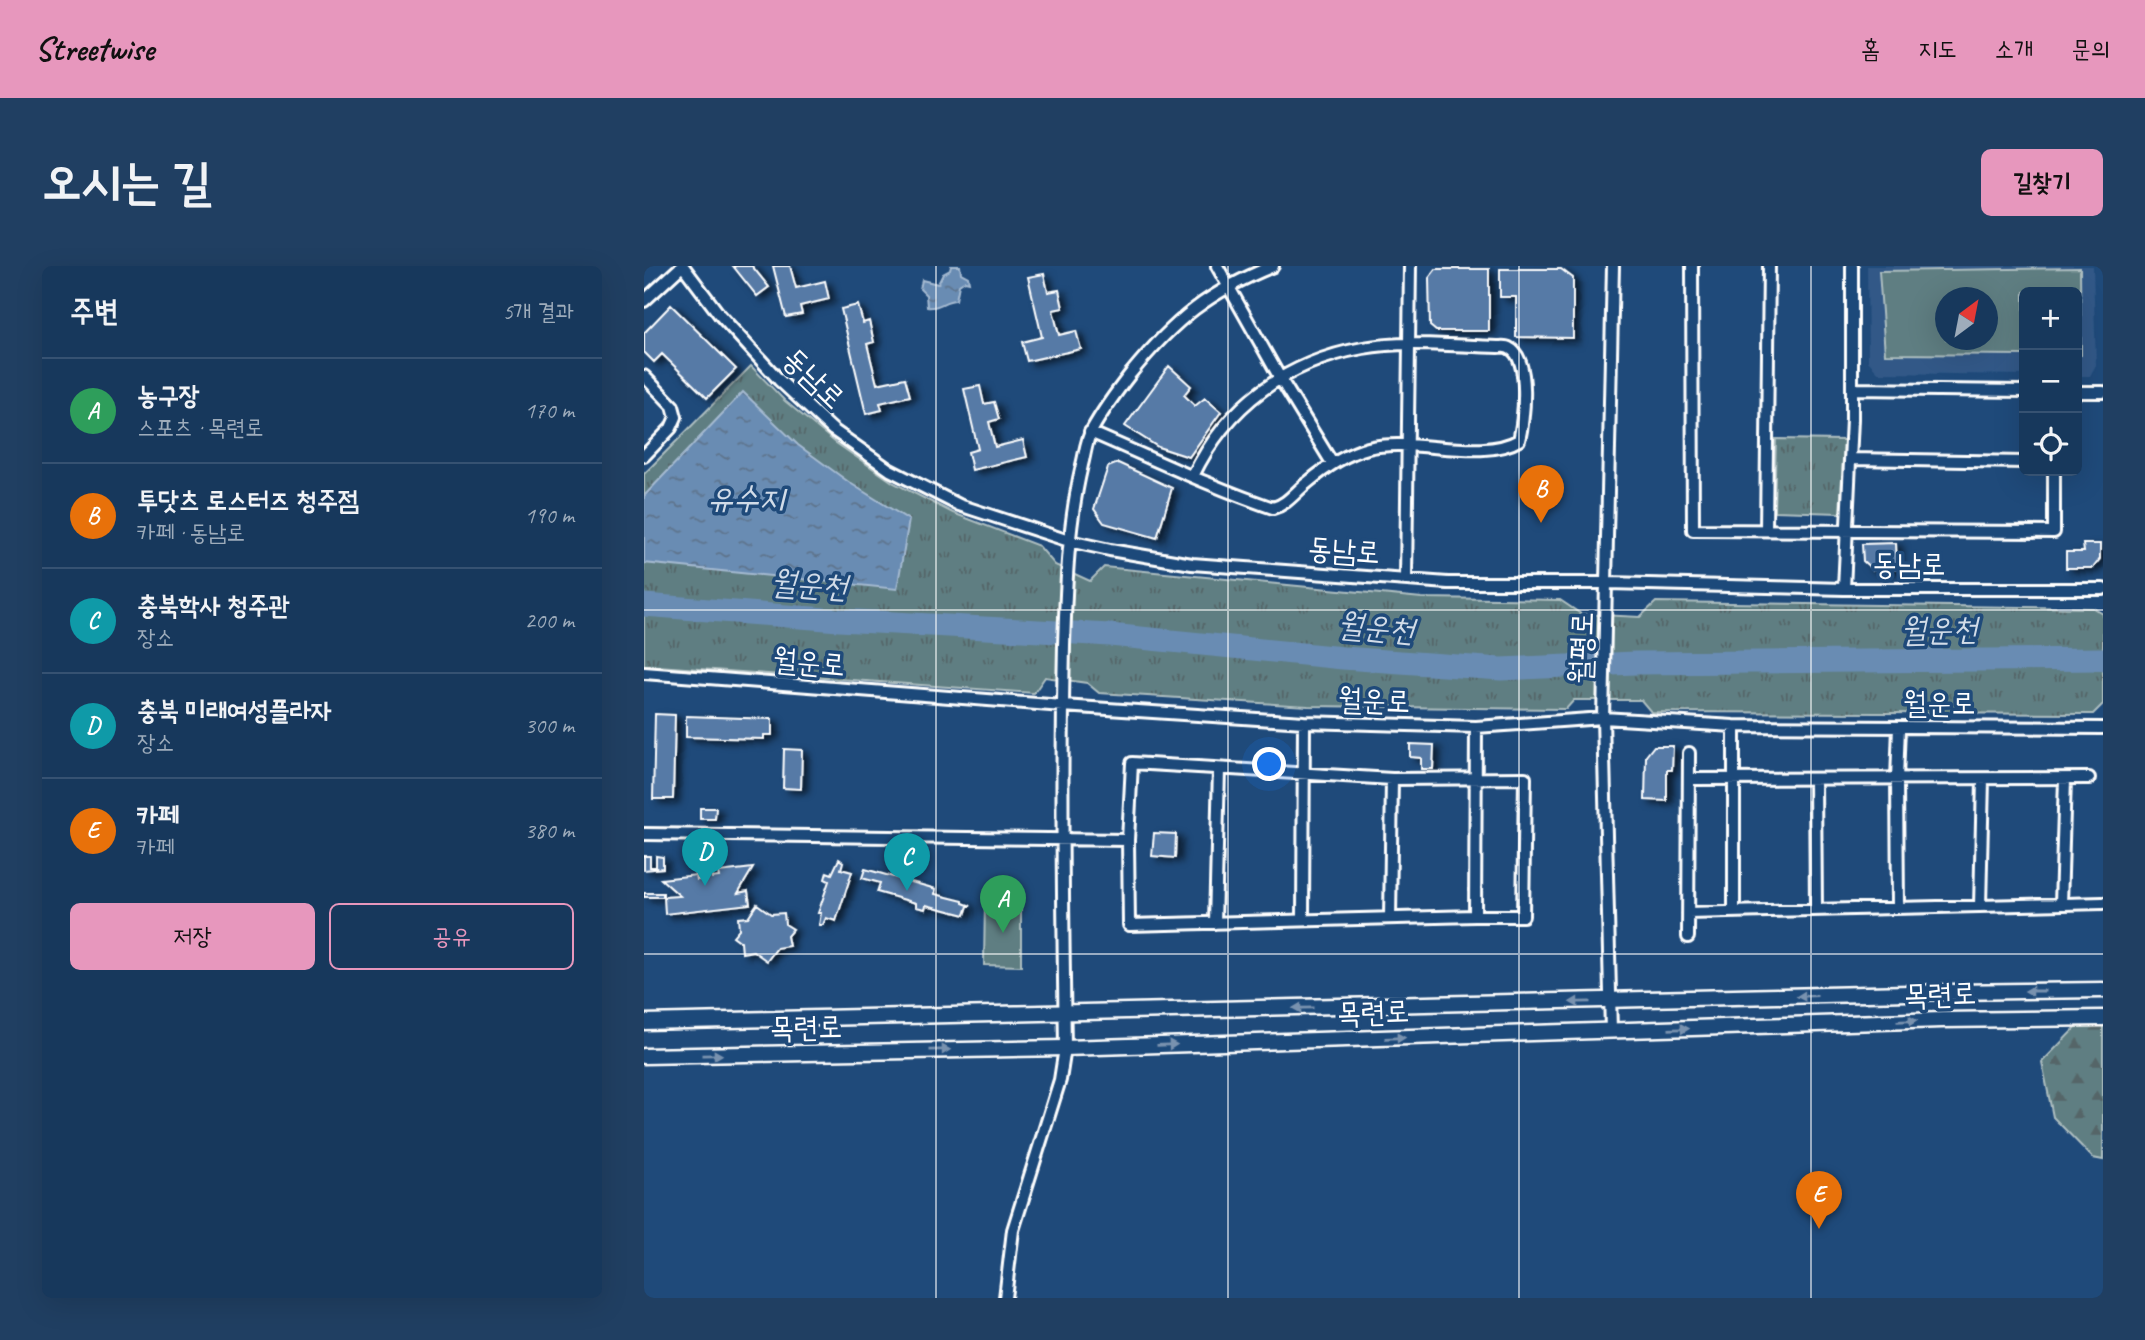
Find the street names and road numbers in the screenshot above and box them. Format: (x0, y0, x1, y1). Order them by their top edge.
street label: 동남로 (775, 339, 853, 417)
street label: 동남로 (1307, 529, 1381, 571)
street label: 동남로 (1873, 545, 1945, 583)
street label: 월평로 (1561, 611, 1601, 685)
street label: 월운로 (771, 640, 847, 684)
street label: 월운로 (1337, 680, 1411, 720)
street label: 월운로 (1903, 684, 1975, 722)
street label: 목련로 (1903, 974, 1977, 1014)
street label: 목련로 (1336, 992, 1410, 1032)
street label: 목련로 (769, 1007, 843, 1047)

